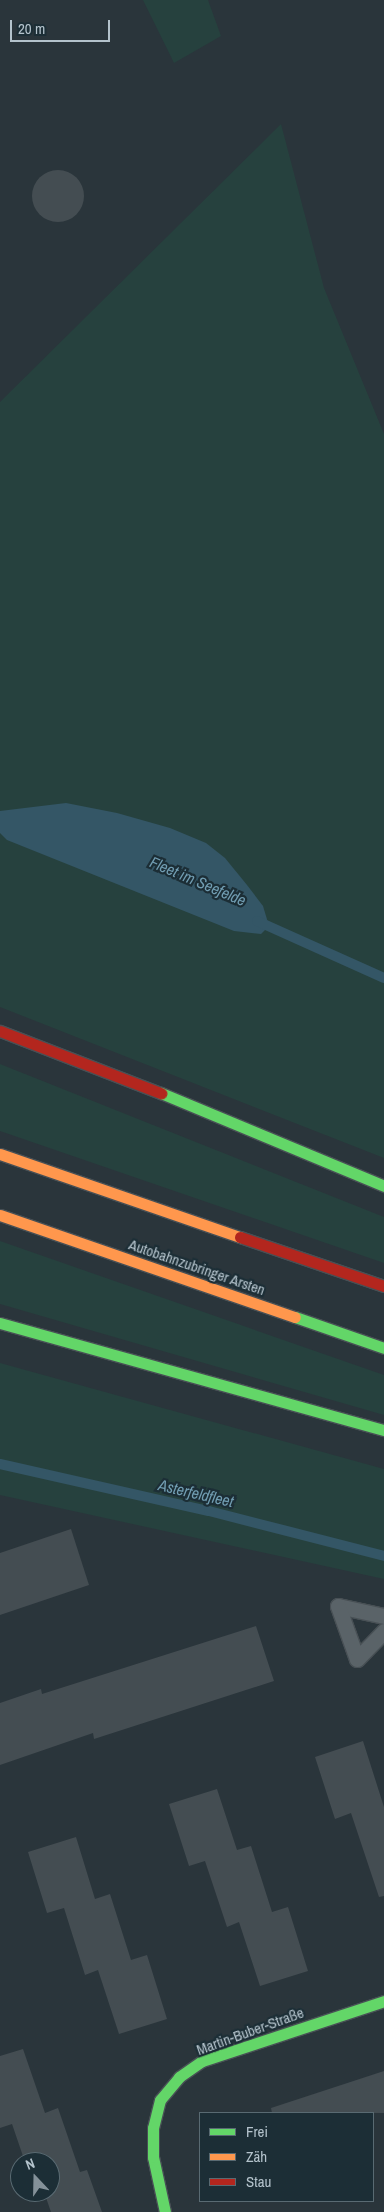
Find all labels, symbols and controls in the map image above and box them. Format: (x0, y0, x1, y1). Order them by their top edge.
scale bar (12, 10, 112, 42)
text: 20 m (18, 18, 45, 39)
water label: Fleet im Seefelde (147, 852, 249, 910)
street label: Autobahnzubringer Arsten (126, 1235, 268, 1299)
water label: Asterfeldfleet (157, 1475, 235, 1511)
street label: Martin-Buber-Straße (194, 2003, 306, 2059)
legend (199, 2112, 374, 2202)
text: Frei (246, 2121, 268, 2142)
text: Zäh (246, 2146, 267, 2167)
north arrow (10, 2152, 60, 2202)
text: N (23, 2154, 37, 2174)
text: Stau (246, 2171, 271, 2192)

